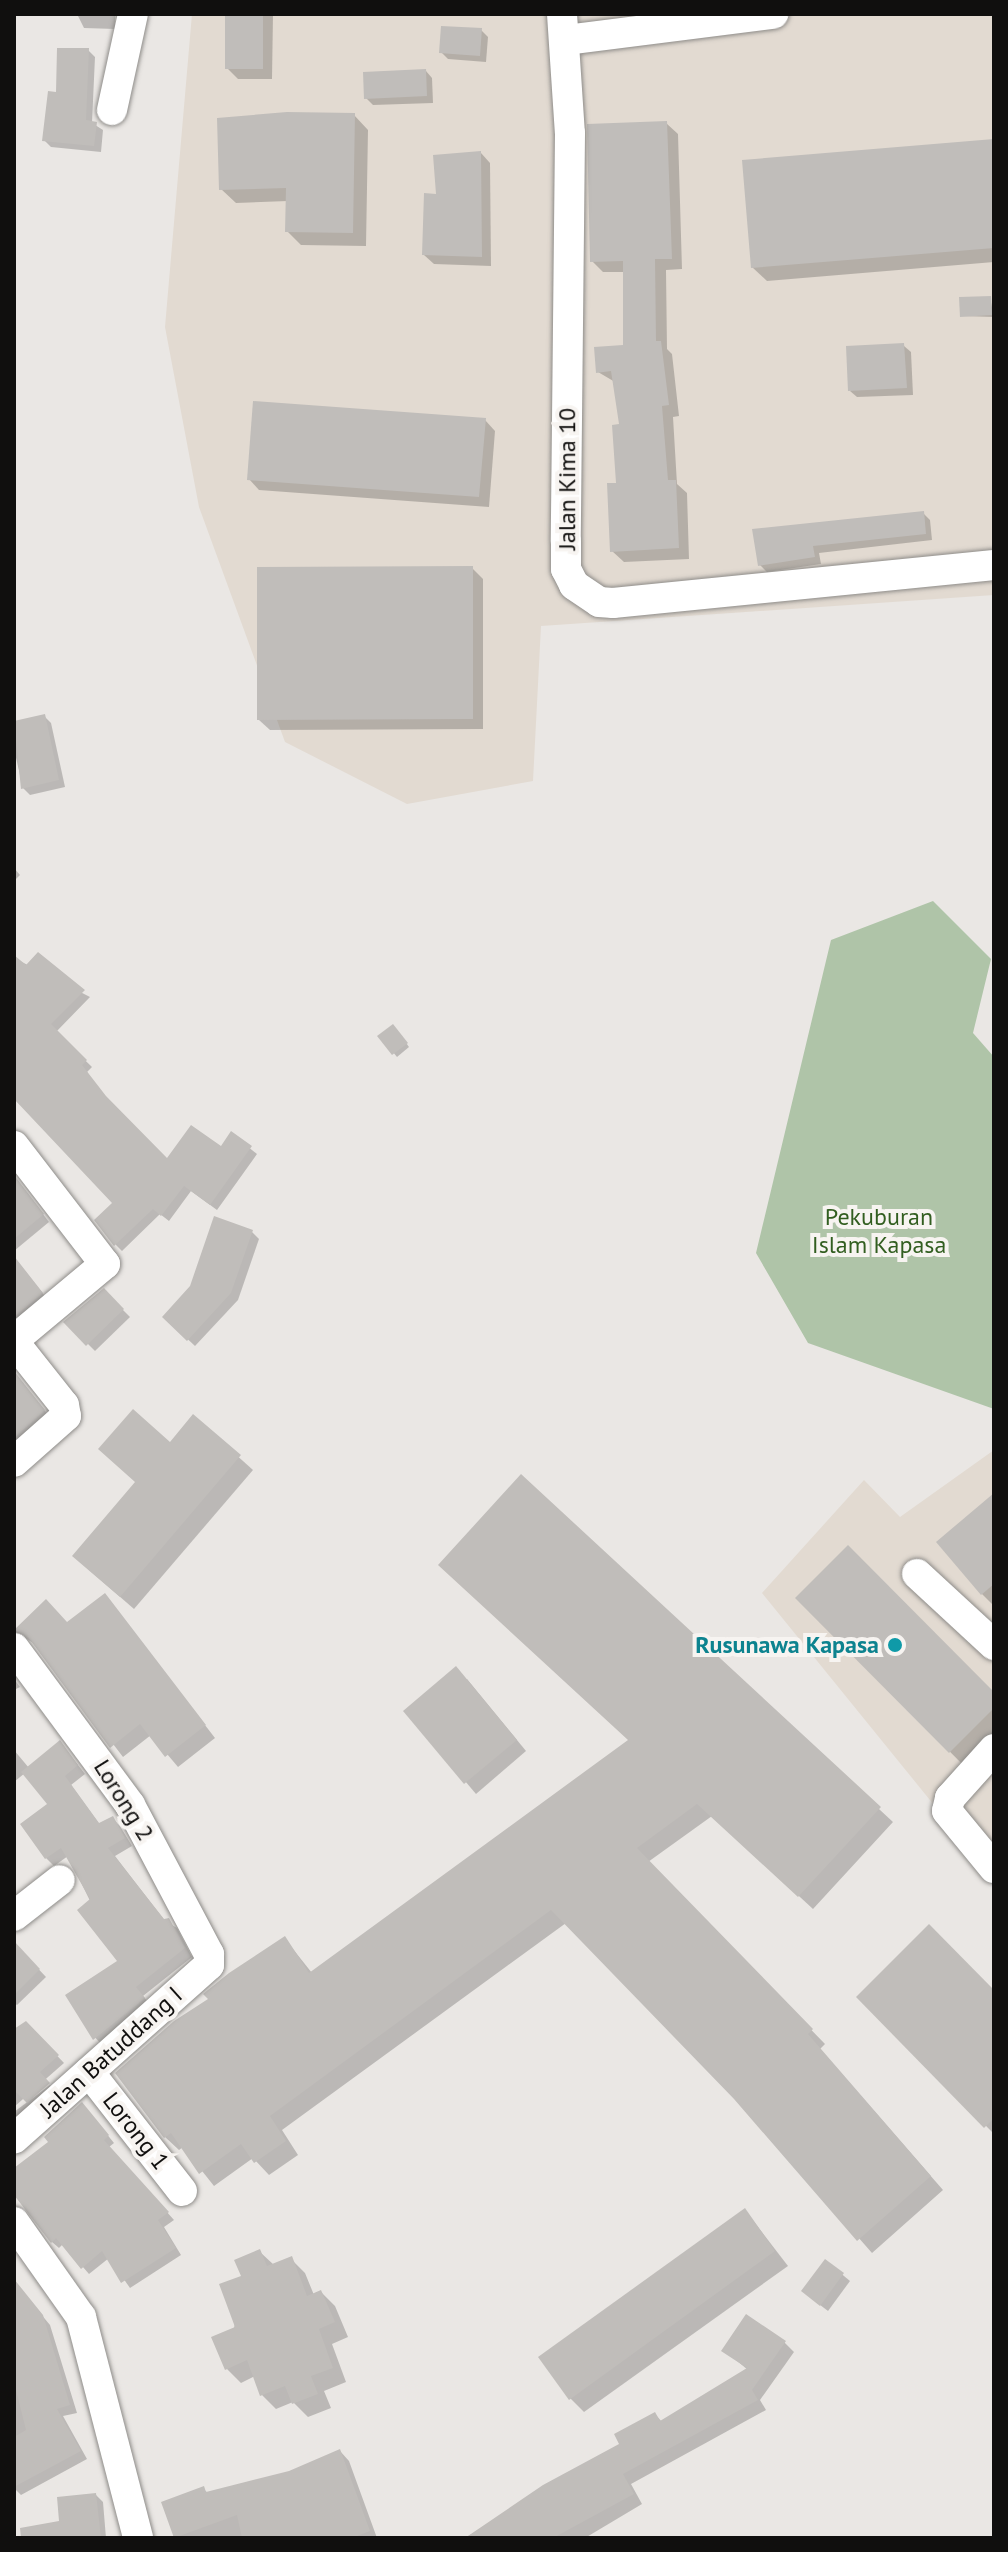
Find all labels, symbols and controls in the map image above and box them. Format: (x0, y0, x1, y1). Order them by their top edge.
street label: Jalan Kima 10 (553, 408, 581, 550)
park label: Pekuburan Islam Kapasa (812, 1203, 946, 1259)
place label: Rusunawa Kapasa (695, 1631, 879, 1659)
marker: Rusunawa Kapasa (886, 1636, 904, 1654)
street label: Lorong 2 (88, 1754, 160, 1846)
street label: Jalan Batuddang I (34, 1981, 188, 2123)
street label: Lorong 1 (97, 2087, 175, 2175)

